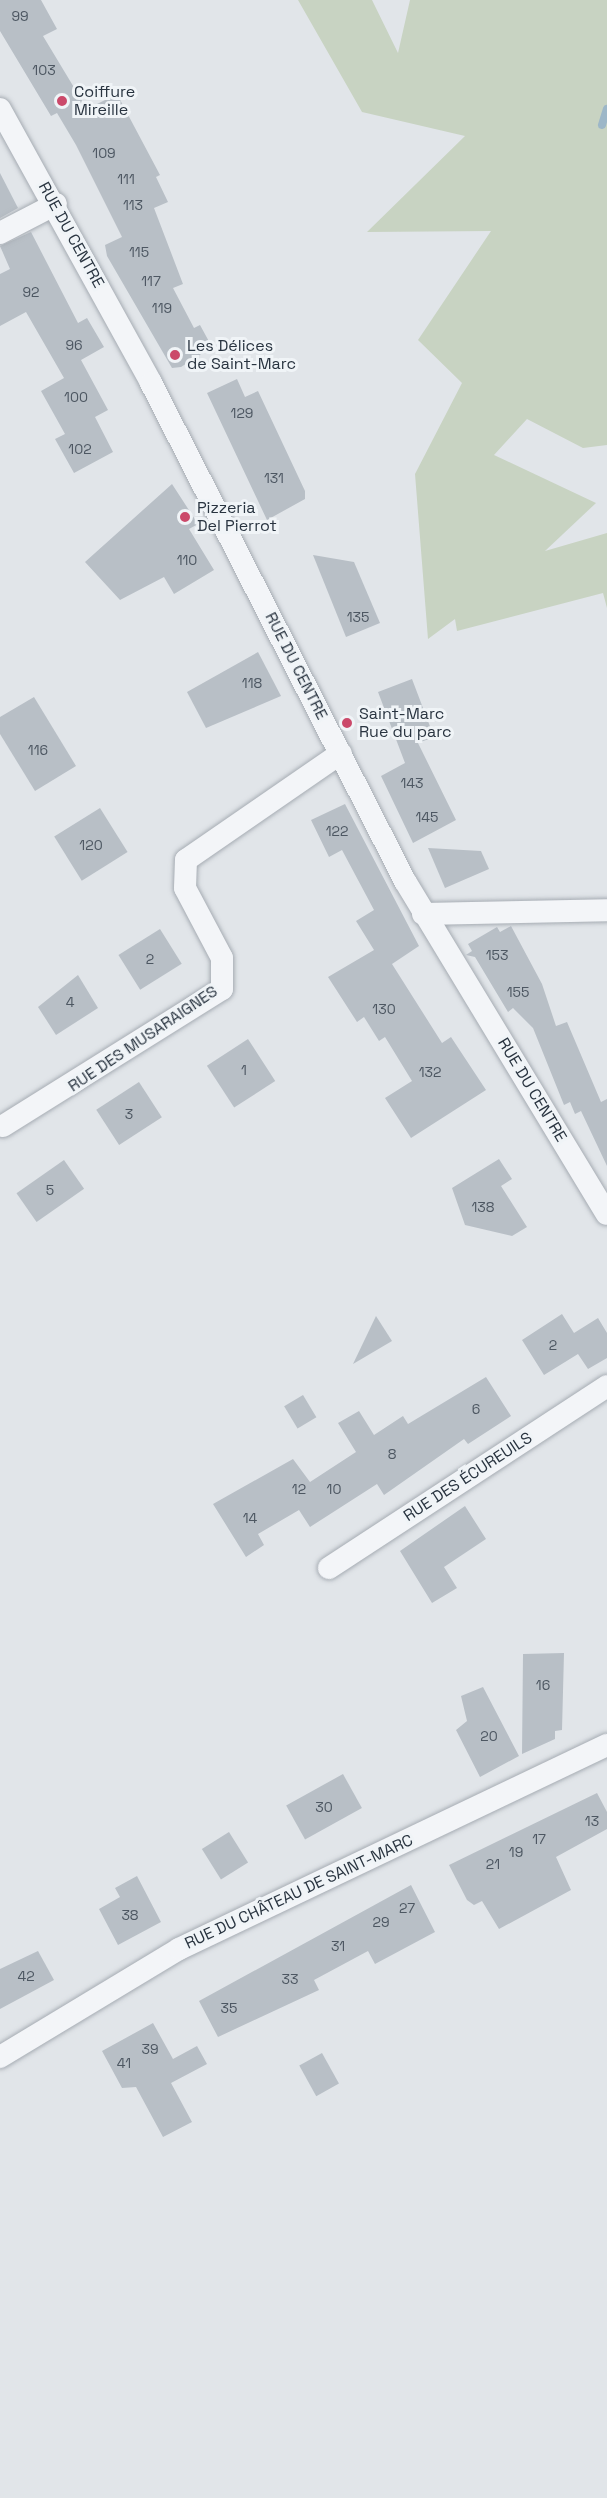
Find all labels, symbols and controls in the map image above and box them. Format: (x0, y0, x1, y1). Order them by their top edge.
house number: 99 (11, 8, 29, 24)
house number: 103 (32, 62, 56, 78)
place label: Coiffure Mireille (74, 82, 135, 120)
marker: Coiffure Mireille (55, 94, 69, 108)
house number: 109 (92, 145, 116, 161)
house number: 111 (117, 171, 135, 187)
street label: RUE DU CENTRE (34, 179, 108, 291)
house number: 113 (123, 197, 143, 213)
house number: 115 (129, 244, 149, 260)
house number: 117 (141, 273, 161, 289)
house number: 92 (22, 284, 40, 300)
house number: 119 (152, 300, 172, 316)
place label: Les Délices de Saint-Marc (187, 336, 296, 374)
house number: 96 (65, 337, 83, 353)
marker: Les Délices de Saint-Marc (168, 348, 182, 362)
house number: 100 (64, 389, 88, 405)
house number: 129 (231, 405, 253, 421)
house number: 102 (68, 441, 92, 457)
house number: 131 (264, 470, 284, 486)
place label: Pizzeria Del Pierrot (197, 498, 277, 536)
marker: Pizzeria Del Pierrot (178, 510, 192, 524)
house number: 110 (177, 552, 197, 568)
street label: RUE DU CENTRE (261, 609, 331, 723)
house number: 135 (347, 609, 369, 625)
house number: 118 (242, 675, 262, 691)
place label: Saint-Marc Rue du parc (359, 704, 451, 742)
marker: Saint-Marc Rue du parc (340, 716, 354, 730)
house number: 116 (28, 742, 48, 758)
house number: 143 (400, 775, 424, 791)
house number: 145 (416, 809, 438, 825)
house number: 122 (326, 823, 348, 839)
house number: 120 (79, 837, 103, 853)
house number: 153 (486, 947, 508, 963)
house number: 2 (146, 951, 154, 967)
street label: RUE DES MUSARAIGNES (65, 982, 221, 1096)
house number: 155 (507, 984, 529, 1000)
house number: 4 (66, 994, 74, 1010)
house number: 130 (372, 1001, 396, 1017)
street label: RUE DU CENTRE (493, 1035, 571, 1145)
house number: 1 (241, 1062, 247, 1078)
house number: 132 (419, 1064, 441, 1080)
house number: 3 (125, 1106, 133, 1122)
house number: 5 (46, 1182, 54, 1198)
house number: 138 (471, 1199, 495, 1215)
house number: 2 (549, 1337, 557, 1353)
house number: 6 (472, 1401, 480, 1417)
street label: RUE DES ÉCUREUILS (400, 1428, 536, 1526)
house number: 8 (388, 1446, 396, 1462)
house number: 12 (292, 1481, 306, 1497)
house number: 10 (327, 1481, 341, 1497)
house number: 14 (243, 1510, 257, 1526)
house number: 16 (536, 1677, 550, 1693)
house number: 20 (480, 1728, 498, 1744)
house number: 30 (315, 1799, 333, 1815)
house number: 13 (585, 1813, 599, 1829)
street label: RUE DU CHÂTEAU DE SAINT-MARC (182, 1831, 416, 1953)
house number: 17 (532, 1831, 546, 1847)
house number: 19 (509, 1844, 523, 1860)
house number: 21 (486, 1856, 500, 1872)
house number: 27 (399, 1900, 415, 1916)
house number: 38 (121, 1907, 139, 1923)
house number: 29 (373, 1914, 389, 1930)
house number: 31 (331, 1938, 345, 1954)
house number: 42 (17, 1968, 35, 1984)
house number: 33 (282, 1971, 298, 1987)
house number: 35 (221, 2000, 237, 2016)
house number: 39 (141, 2041, 159, 2057)
house number: 41 (117, 2055, 131, 2071)

